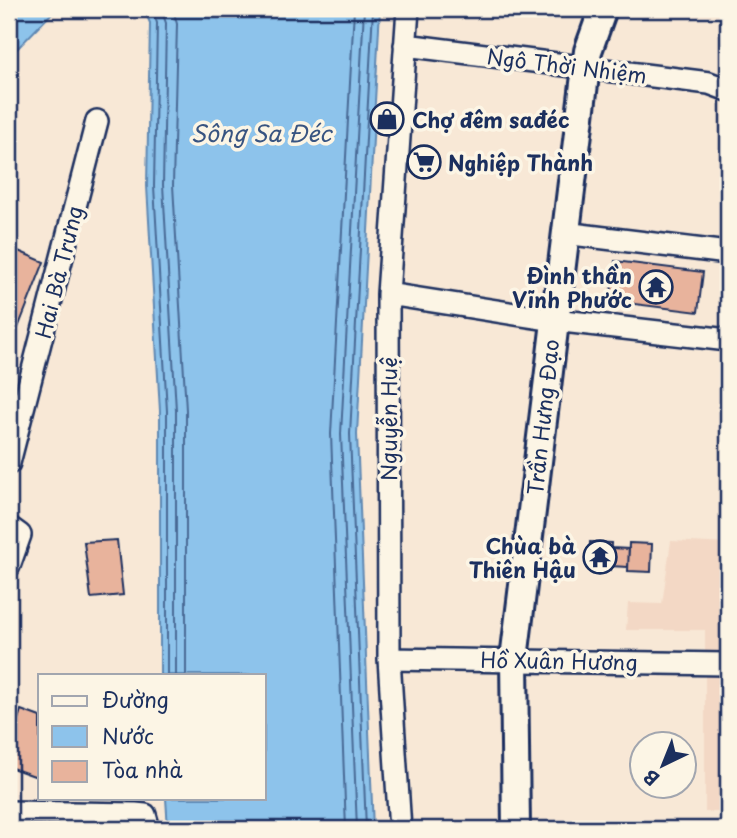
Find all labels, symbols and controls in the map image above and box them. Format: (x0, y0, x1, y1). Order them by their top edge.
street label: Ngô Thời Nhiệm (485, 39, 649, 91)
shop icon: Chợ đêm sađéc (368, 100, 406, 138)
place label: Chợ đêm sađéc (412, 103, 569, 135)
water label: Sông Sa Đéc (191, 115, 333, 150)
supermarket icon: Nghiệp Thành (405, 143, 443, 181)
place label: Nghiệp Thành (448, 146, 593, 178)
street label: Hai Bà Trưng (26, 202, 90, 342)
place label: Đình thần Vĩnh Phước (512, 259, 632, 315)
temple icon: Đình thần Vĩnh Phước (637, 268, 675, 306)
street label: Trần Hưng Đạo (518, 338, 566, 496)
street label: Nguyễn Huệ (372, 357, 404, 481)
place label: Chùa bà Thiên Hậu (469, 529, 576, 585)
temple icon: Chùa bà Thiên Hậu (581, 538, 619, 576)
street label: Hồ Xuân Hương (480, 643, 638, 677)
legend (38, 674, 266, 800)
text: Đường (102, 683, 169, 715)
text: Nước (102, 719, 154, 751)
north arrow (628, 730, 698, 800)
text: Tòa nhà (102, 753, 182, 785)
text: B (636, 763, 665, 793)

